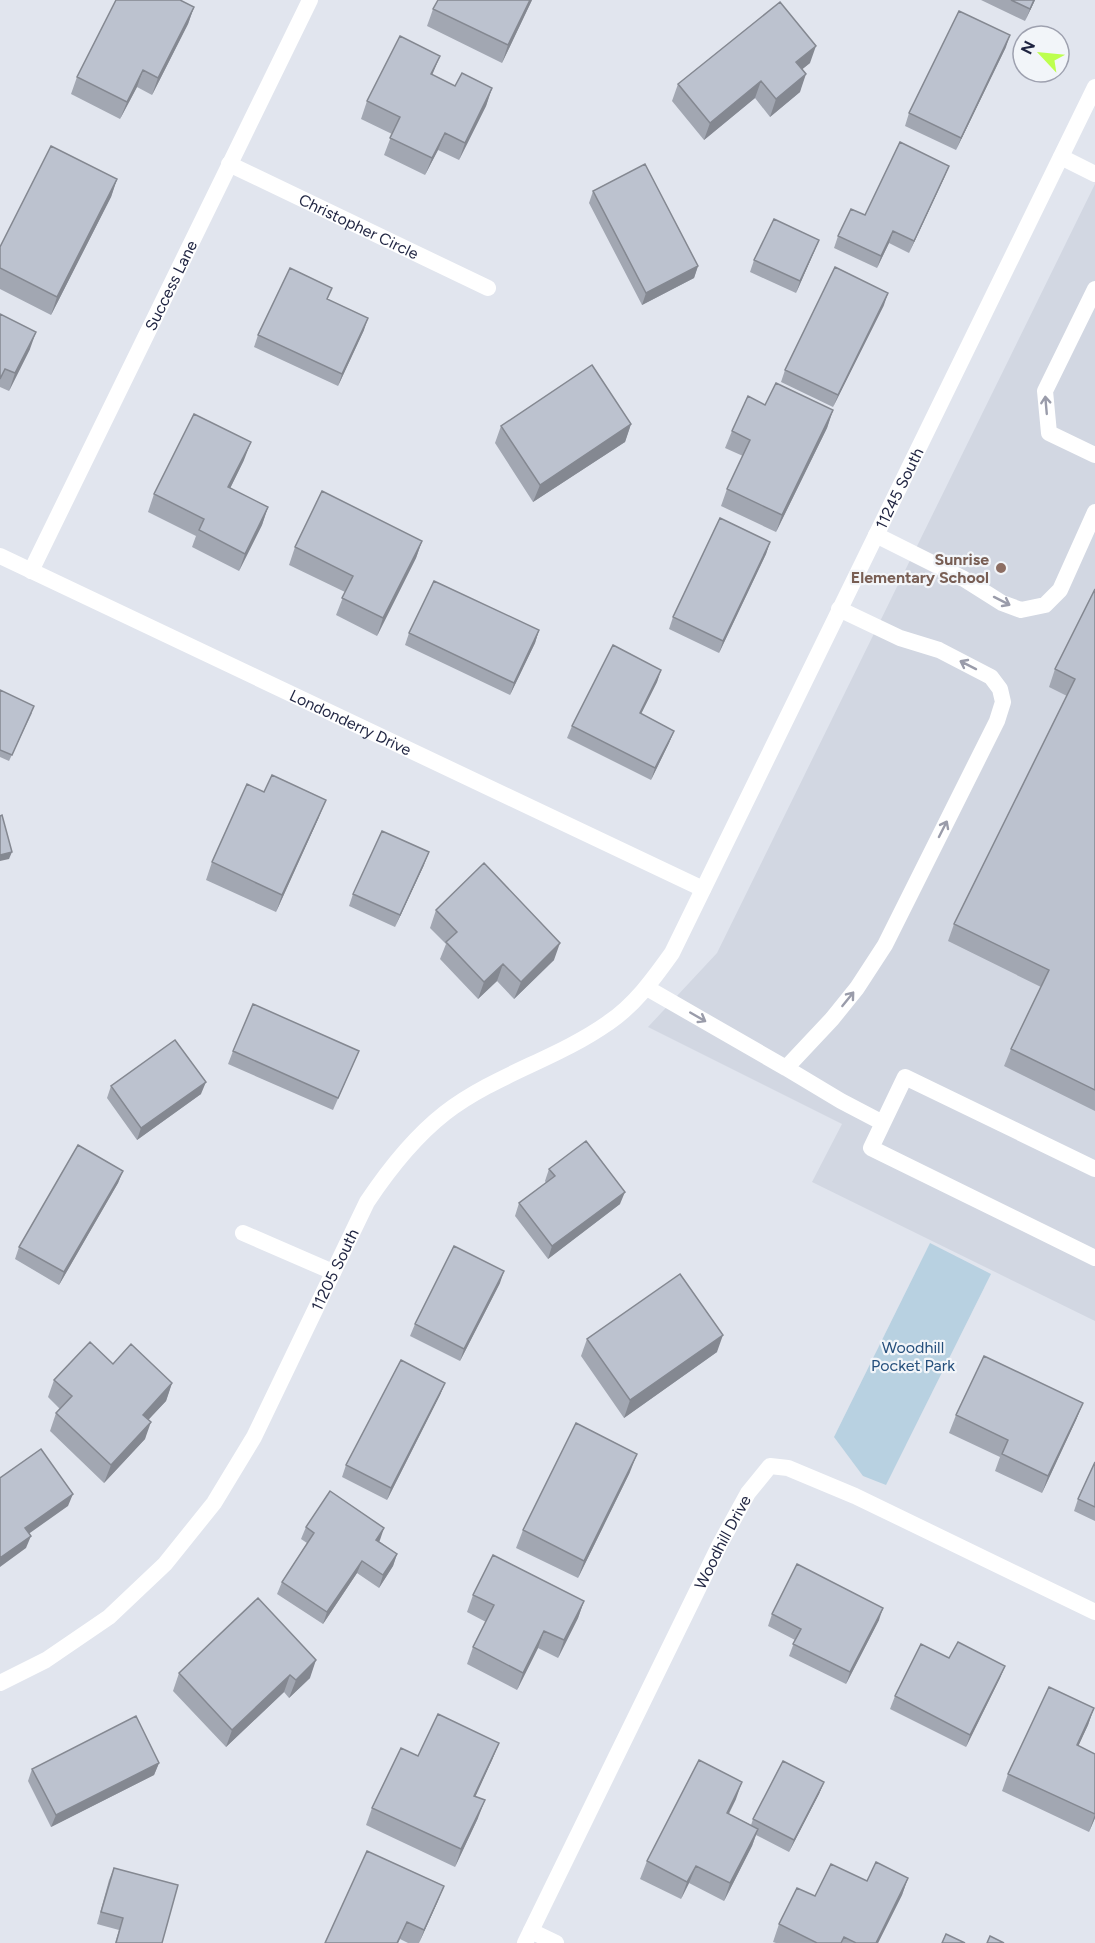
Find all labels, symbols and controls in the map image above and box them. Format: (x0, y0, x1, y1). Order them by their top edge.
north arrow (1011, 24, 1071, 84)
text: N (1017, 38, 1039, 57)
street label: Christopher Circle (296, 189, 422, 263)
street label: Success Lane (141, 237, 201, 333)
one-way arrow (1040, 396, 1051, 415)
street label: 11245 South (871, 444, 927, 532)
place label: Sunrise Elementary School (851, 550, 989, 587)
marker: Sunrise Elementary School (994, 561, 1008, 575)
one-way arrow (992, 596, 1010, 608)
one-way arrow (959, 659, 977, 670)
street label: Londonderry Drive (287, 685, 415, 759)
one-way arrow (938, 820, 949, 838)
one-way arrow (842, 991, 855, 1007)
one-way arrow (689, 1011, 706, 1023)
street label: 11205 South (307, 1225, 362, 1314)
park label: Woodhill Pocket Park (871, 1338, 955, 1375)
street label: Woodhill Drive (690, 1491, 755, 1592)

